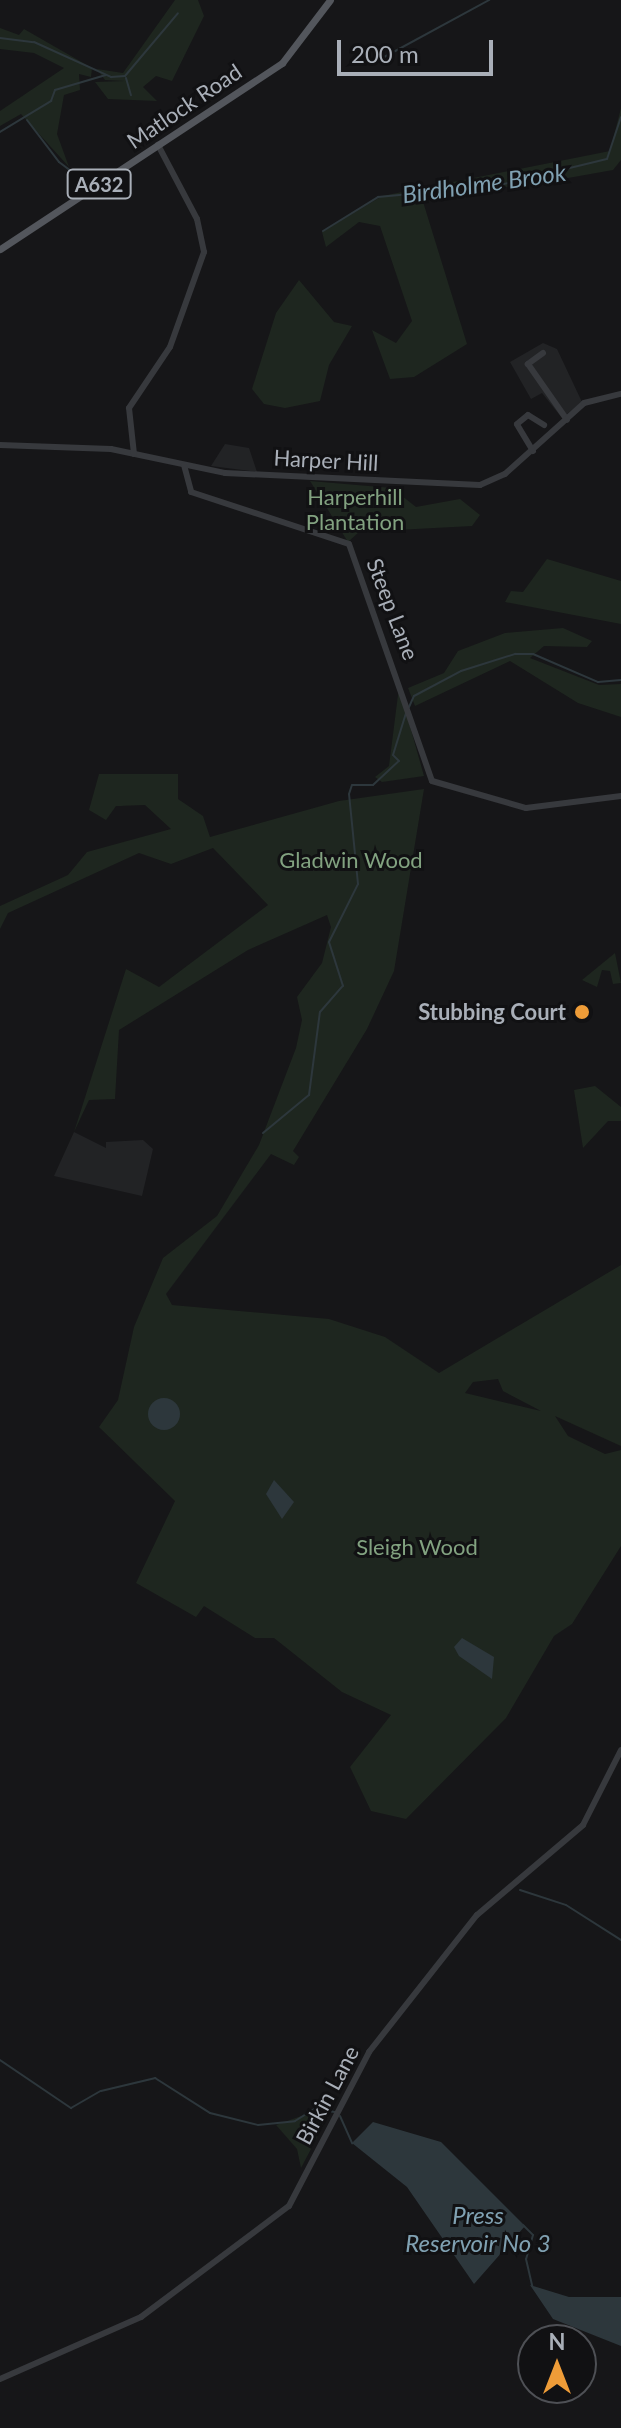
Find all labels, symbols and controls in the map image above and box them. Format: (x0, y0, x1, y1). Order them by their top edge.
scale bar (341, 24, 497, 74)
text: 200 m (351, 39, 419, 68)
street label: Matlock Road (122, 58, 246, 154)
water label: Birdholme Brook (400, 157, 568, 209)
road number: A632 (65, 168, 133, 200)
street label: Harper Hill (273, 444, 379, 476)
park label: Harperhill Plantation (306, 483, 404, 534)
street label: Steep Lane (362, 555, 424, 663)
park label: Gladwin Wood (279, 847, 423, 873)
place label: Stubbing Court (418, 999, 566, 1025)
marker: Stubbing Court (573, 1003, 591, 1021)
park label: Sleigh Wood (356, 1534, 478, 1560)
street label: Birkin Lane (290, 2041, 364, 2149)
water label: Press Reservoir No 3 (405, 2201, 551, 2257)
north arrow (517, 2324, 597, 2404)
text: N (549, 2328, 565, 2355)

